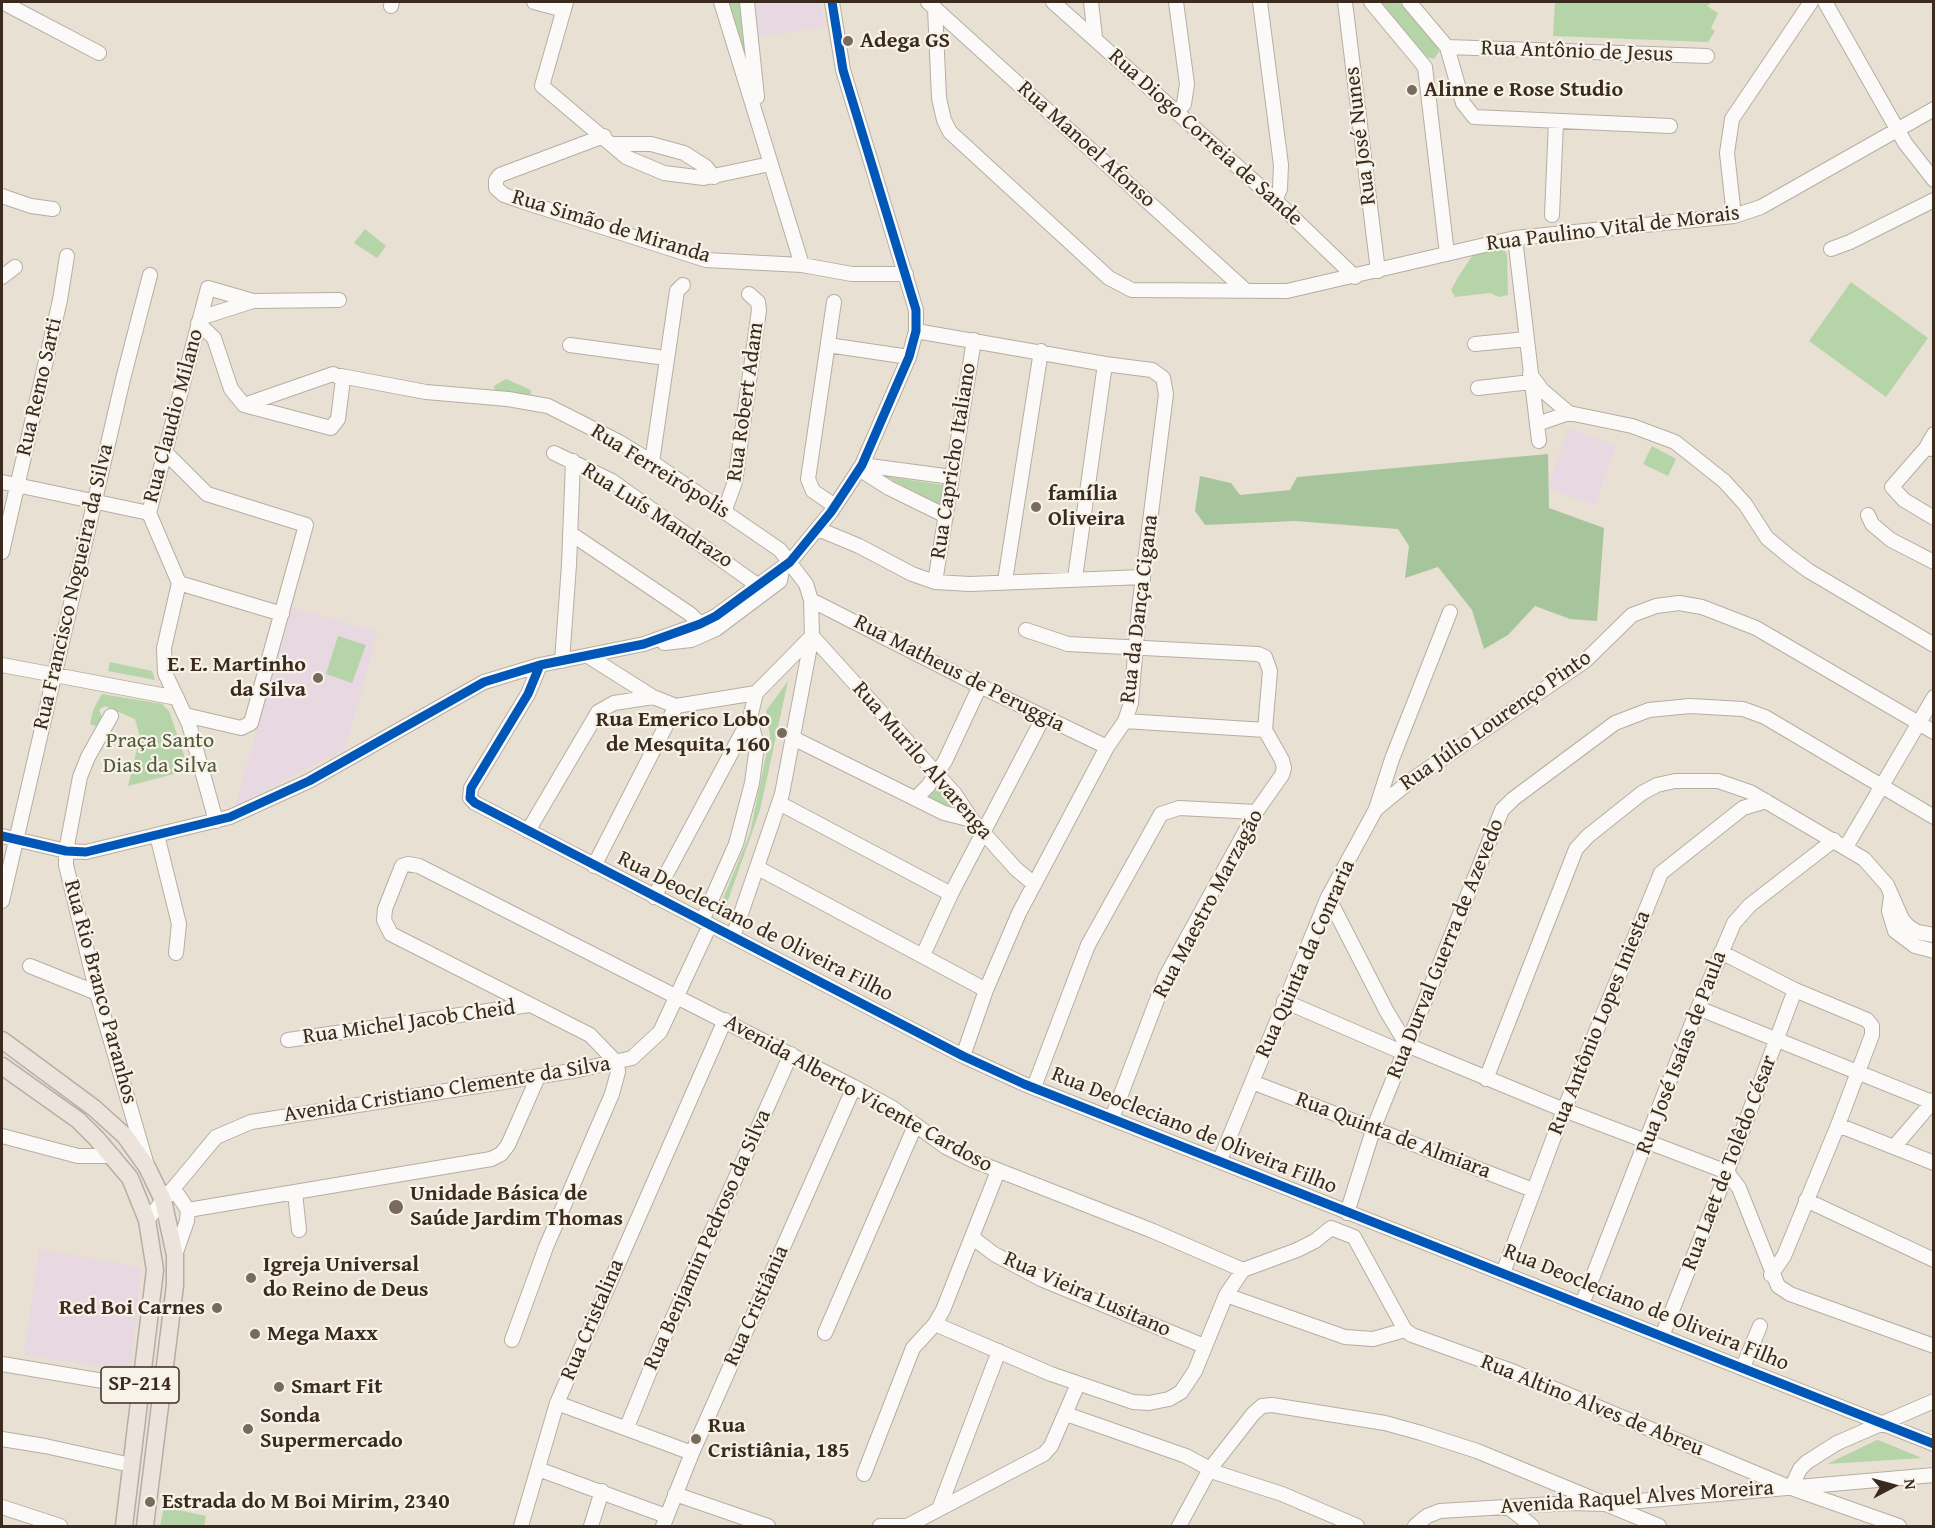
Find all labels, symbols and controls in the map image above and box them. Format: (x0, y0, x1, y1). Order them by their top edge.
place label: Adega GS (860, 28, 950, 54)
marker: Adega GS (841, 34, 855, 48)
street label: Rua Antônio de Jesus (1480, 35, 1674, 69)
street label: Rua Diogo Correia de Sande (1102, 44, 1308, 232)
street label: Rua José Nunes (1339, 65, 1383, 207)
street label: Rua Manoel Afonso (1011, 76, 1161, 214)
place label: Alinne e Rose Studio (1424, 77, 1623, 103)
marker: Alinne e Rose Studio (1405, 83, 1419, 97)
street label: Rua Simão de Miranda (509, 184, 713, 270)
street label: Rua Paulino Vital de Morais (1485, 200, 1741, 258)
street label: Rua Remo Sarti (11, 315, 69, 459)
street label: Rua Robert Adam (722, 321, 770, 483)
street label: Rua Claudio Milano (138, 326, 210, 506)
street label: Rua Capricho Italiano (925, 361, 983, 561)
street label: Rua Ferreirópolis (586, 419, 734, 525)
street label: Rua Francisco Nogueira da Silva (28, 441, 120, 733)
street label: Rua Luís Mandrazo (577, 457, 737, 575)
place label: família Oliveira (1048, 481, 1125, 532)
marker: família Oliveira (1029, 500, 1043, 514)
street label: Rua da Dança Cigana (1115, 513, 1165, 705)
street label: Rua Matheus de Peruggia (849, 609, 1069, 739)
street label: Rua Júlio Lourenço Pinto (1395, 645, 1597, 797)
place label: E. E. Martinho da Silva (167, 652, 306, 704)
marker: E. E. Martinho da Silva (311, 671, 325, 685)
street label: Rua Murilo Alvarenga (846, 677, 998, 845)
place label: Rua Emerico Lobo de Mesquita, 160 (596, 707, 770, 758)
marker: Rua Emerico Lobo de Mesquita, 160 (775, 726, 789, 740)
park label: Praça Santo Dias da Silva (103, 728, 217, 780)
street label: Rua Maestro Marzagão (1148, 805, 1270, 1003)
street label: Rua Durval Guerra de Azevedo (1382, 815, 1510, 1083)
street label: Rua Deocleciano de Oliveira Filho (613, 846, 897, 1008)
street label: Rua Quinta da Conraria (1250, 856, 1362, 1062)
street label: Rua Rio Branco Paranhos (57, 877, 143, 1107)
street label: Rua Antônio Lopes Iniesta (1543, 907, 1657, 1139)
street label: Rua José Isaías de Paula (1631, 948, 1733, 1158)
street label: Rua Michel Jacob Cheid (301, 995, 517, 1051)
street label: Avenida Alberto Vicente Cardoso (719, 1009, 997, 1179)
street label: Avenida Cristiano Clemente da Silva (282, 1051, 612, 1129)
street label: Rua Laet de Tolêdo César (1677, 1052, 1783, 1274)
street label: Rua Deocleciano de Oliveira Filho (1047, 1062, 1341, 1200)
street label: Rua Quinta de Almiara (1292, 1087, 1494, 1185)
street label: Rua Benjamin Pedroso da Silva (639, 1106, 777, 1374)
place label: Unidade Básica de Saúde Jardim Thomas (410, 1181, 623, 1232)
marker: Unidade Básica de Saúde Jardim Thomas (387, 1198, 405, 1216)
street label: Rua Deocleciano de Oliveira Filho (1499, 1239, 1793, 1377)
street label: Rua Cristiânia (719, 1242, 795, 1370)
street label: Rua Vieira Lusitano (999, 1246, 1175, 1344)
place label: Igreja Universal do Reino de Deus (263, 1252, 428, 1304)
street label: Rua Cristalina (556, 1255, 630, 1385)
marker: Igreja Universal do Reino de Deus (244, 1271, 258, 1285)
place label: Red Boi Carnes (59, 1295, 205, 1321)
marker: Red Boi Carnes (210, 1301, 224, 1315)
place label: Mega Maxx (267, 1321, 378, 1347)
marker: Mega Maxx (248, 1327, 262, 1341)
street label: Rua Altino Alves de Abreu (1477, 1349, 1707, 1463)
road number: SP-214 (101, 1367, 179, 1403)
place label: Smart Fit (291, 1374, 382, 1400)
marker: Smart Fit (272, 1380, 286, 1394)
place label: Sonda Supermercado (260, 1403, 403, 1454)
place label: Rua Cristiânia, 185 (708, 1413, 850, 1464)
marker: Sonda Supermercado (241, 1422, 255, 1436)
marker: Rua Cristiânia, 185 (689, 1432, 703, 1446)
north arrow (1863, 1456, 1923, 1516)
street label: Avenida Raquel Alves Moreira (1499, 1475, 1775, 1521)
text: N (1898, 1478, 1923, 1491)
place label: Estrada do M Boi Mirim, 2340 (162, 1489, 450, 1515)
marker: Estrada do M Boi Mirim, 2340 (143, 1495, 157, 1509)

